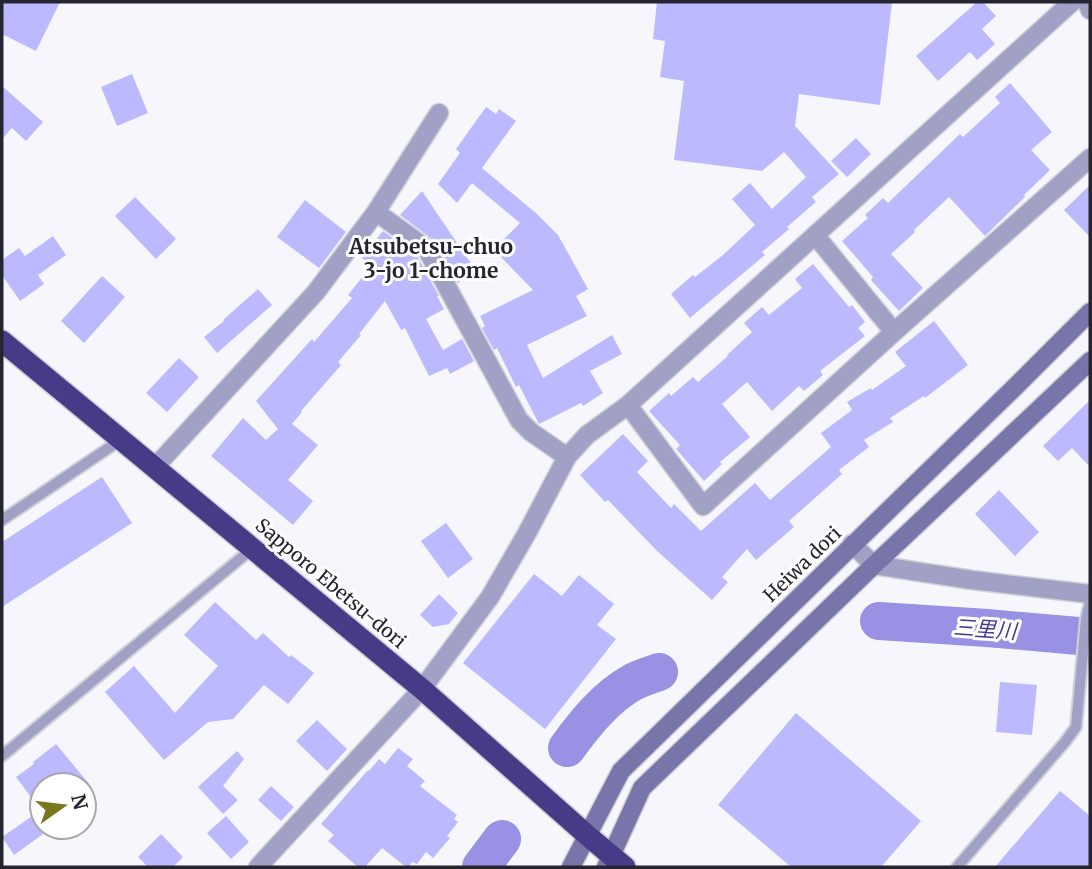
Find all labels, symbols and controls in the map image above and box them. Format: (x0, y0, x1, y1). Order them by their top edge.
district label: Atsubetsu-chuo 3-jo 1-chome (348, 233, 513, 284)
street label: Sapporo Ebetsu-dori (251, 513, 411, 653)
street label: Heiwa dori (758, 521, 846, 607)
water label: 三里川 (953, 613, 1019, 645)
north arrow (28, 771, 98, 841)
text: N (66, 792, 93, 812)

